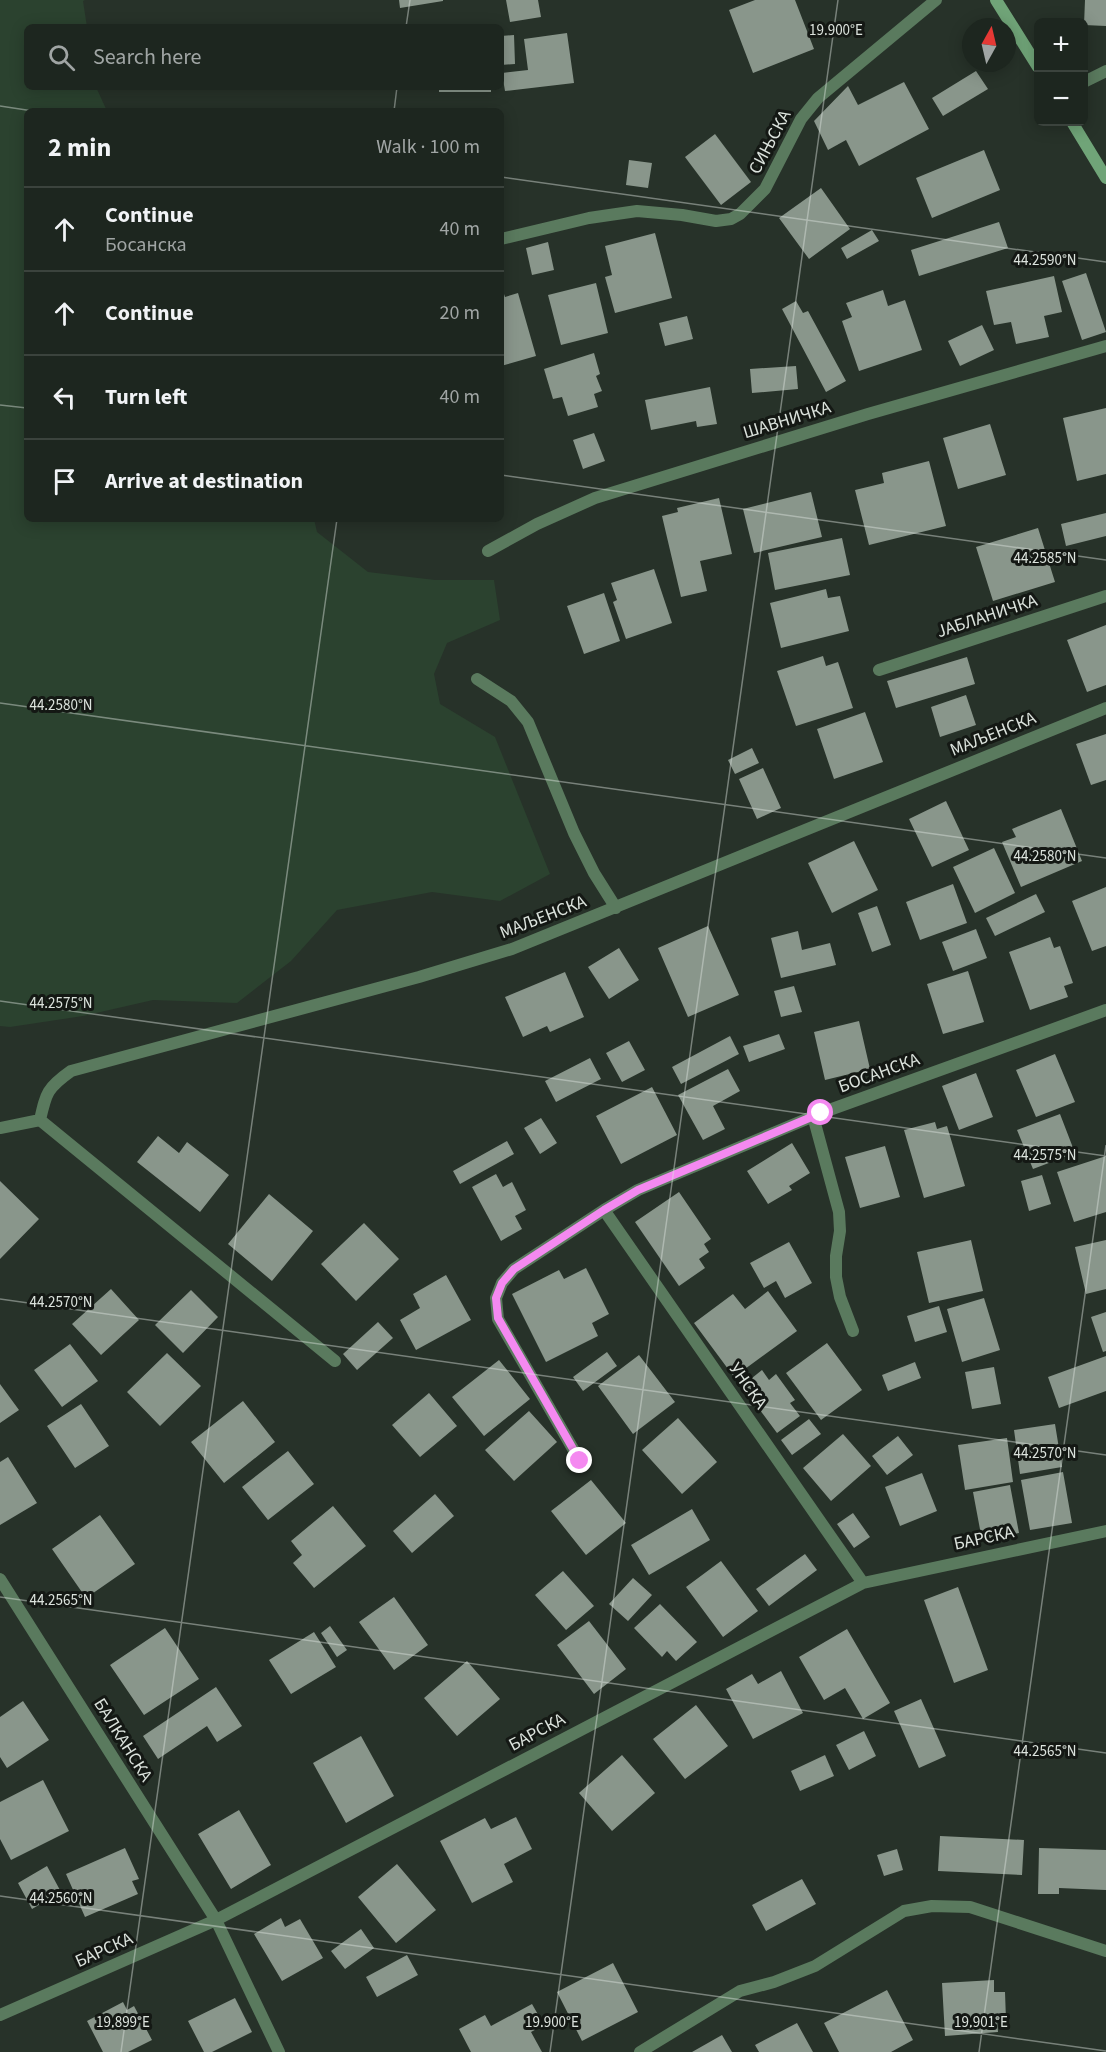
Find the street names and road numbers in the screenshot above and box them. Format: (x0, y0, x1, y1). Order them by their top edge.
street label: СИЊСКА (743, 105, 797, 178)
street label: ШАВНИЧКА (740, 395, 834, 445)
street label: ЈАБЛАНИЧКА (933, 588, 1041, 644)
street label: МАЉЕНСКА (946, 705, 1040, 763)
street label: МАЉЕНСКА (496, 889, 590, 945)
street label: БОСАНСКА (835, 1047, 923, 1099)
street label: УНСКА (723, 1358, 773, 1414)
street label: БАРСКА (952, 1519, 1017, 1557)
street label: БАЛКАНСКА (87, 1693, 159, 1787)
street label: БАРСКА (504, 1707, 570, 1757)
street label: БАРСКА (71, 1926, 137, 1974)

